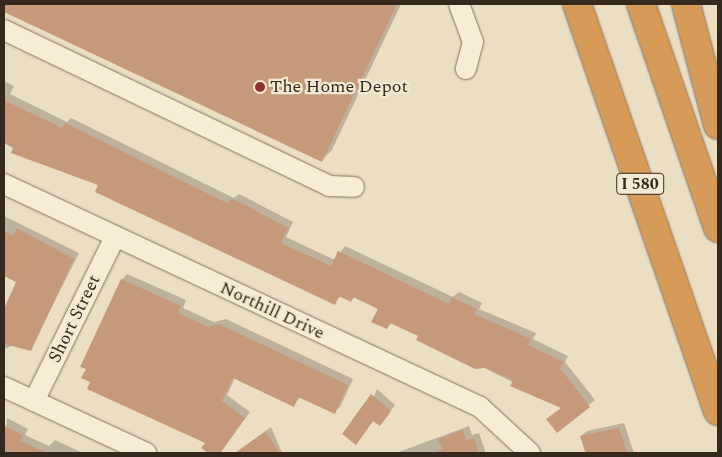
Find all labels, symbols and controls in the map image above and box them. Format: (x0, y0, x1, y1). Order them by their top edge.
place label: The Home Depot (270, 76, 408, 98)
marker: The Home Depot (254, 81, 266, 93)
road number: I 580 (615, 170, 665, 198)
street label: Short Street (44, 272, 106, 366)
street label: Northill Drive (216, 277, 328, 345)

